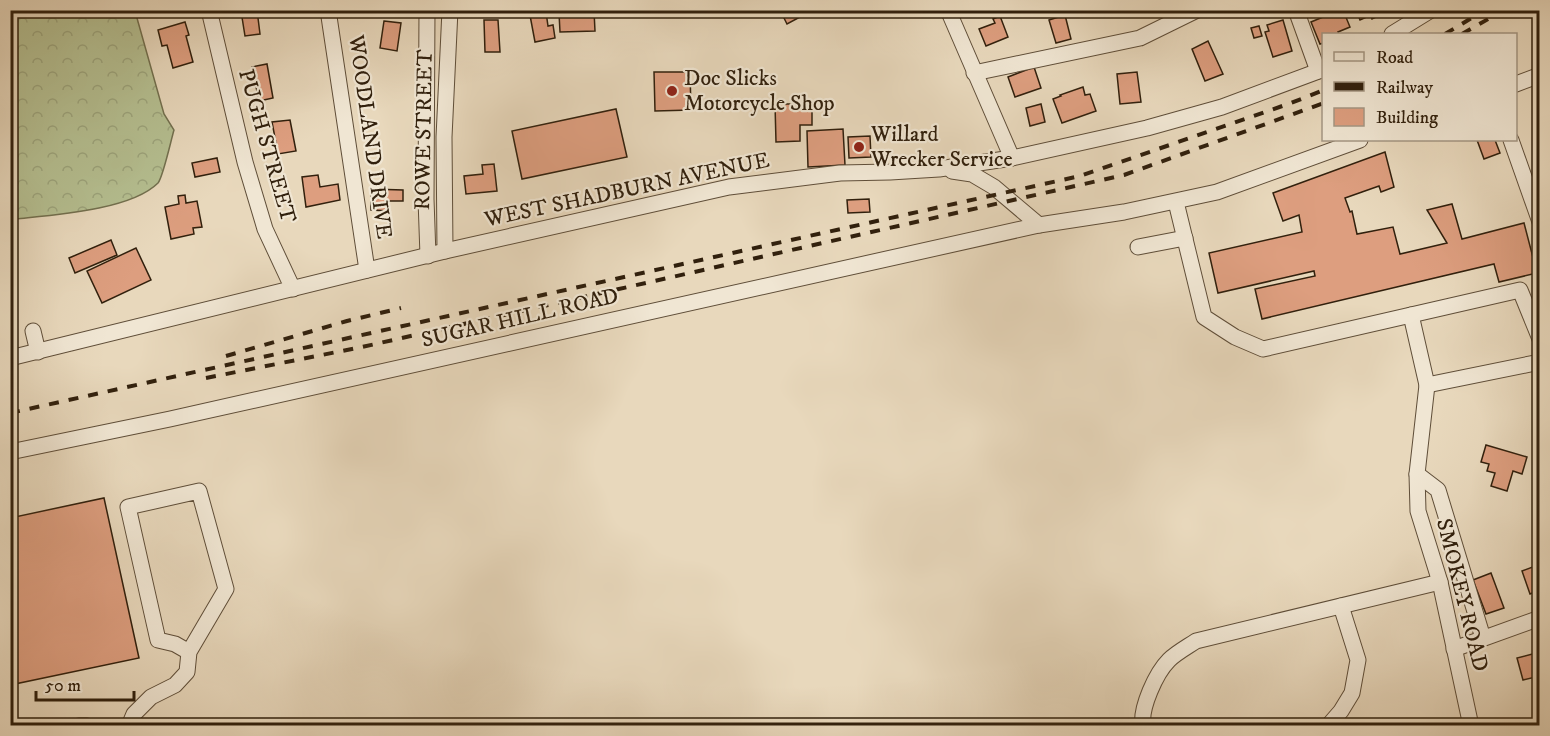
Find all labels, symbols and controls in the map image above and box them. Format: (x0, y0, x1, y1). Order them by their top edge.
street label: WOODLAND DRIVE (342, 32, 398, 241)
legend (1322, 33, 1517, 141)
text: Road (1376, 47, 1413, 69)
street label: ROWE STREET (409, 49, 439, 211)
place label: Doc Slicks Motorcycle Shop (684, 65, 835, 117)
street label: PUGH STREET (232, 66, 302, 226)
text: Railway (1376, 77, 1434, 99)
marker: Doc Slicks Motorcycle Shop (665, 84, 679, 98)
text: Building (1376, 107, 1438, 129)
place label: Willard Wrecker Service (870, 121, 1013, 173)
marker: Willard Wrecker Service (852, 140, 866, 154)
street label: WEST SHADBURN AVENUE (481, 147, 772, 234)
street label: SUGAR HILL ROAD (419, 282, 621, 354)
street label: SMOKEY ROAD (1430, 516, 1494, 674)
scale bar (36, 664, 134, 702)
text: 50 m (45, 675, 81, 697)

